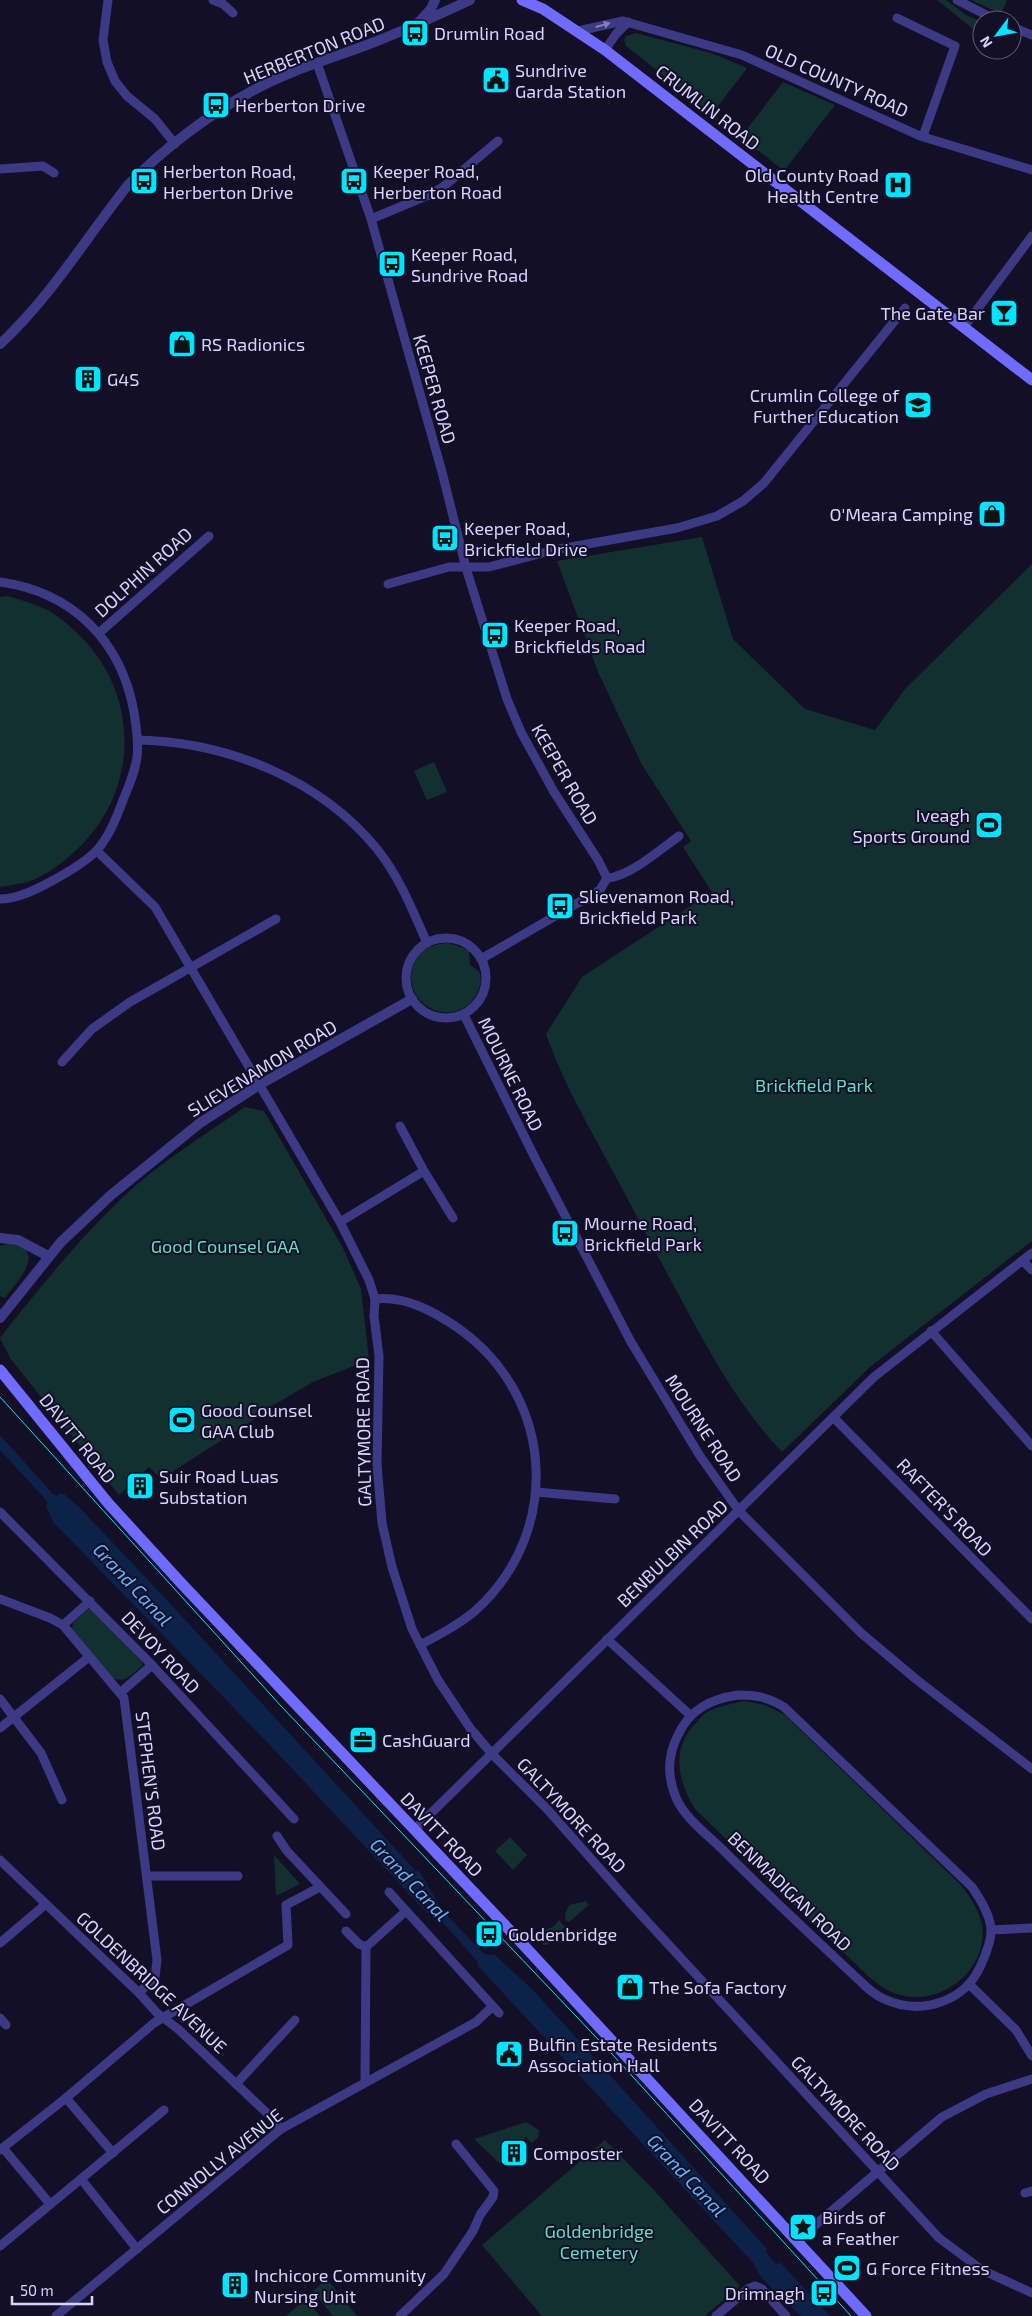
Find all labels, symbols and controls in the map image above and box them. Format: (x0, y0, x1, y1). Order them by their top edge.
north arrow (972, 10, 1022, 60)
street label: HERBERTON ROAD (240, 12, 388, 88)
bus stop icon: Drumlin Road (400, 18, 430, 48)
one-way arrow (595, 21, 610, 29)
place label: Drumlin Road (434, 22, 545, 44)
text: N (976, 33, 995, 51)
street label: OLD COUNTY ROAD (762, 39, 912, 121)
place label: Sundrive Garda Station (515, 59, 626, 102)
street label: CRUMLIN ROAD (652, 60, 764, 154)
public building icon: Sundrive Garda Station (481, 65, 511, 95)
bus stop icon: Herberton Drive (201, 90, 231, 120)
place label: Herberton Drive (235, 94, 365, 116)
place label: Herberton Road, Herberton Drive (163, 160, 296, 203)
place label: Keeper Road, Herberton Road (373, 160, 502, 203)
place label: Old County Road Health Centre (745, 164, 879, 207)
bus stop icon: Herberton Road, Herberton Drive (129, 166, 159, 196)
bus stop icon: Keeper Road, Herberton Road (339, 166, 369, 196)
hospital icon: Old County Road Health Centre (883, 170, 913, 200)
place label: Keeper Road, Sundrive Road (411, 243, 528, 286)
bus stop icon: Keeper Road, Sundrive Road (377, 249, 407, 279)
bar icon: The Gate Bar (989, 298, 1019, 328)
place label: The Gate Bar (880, 302, 985, 324)
shop icon: RS Radionics (167, 329, 197, 359)
street label: KEEPER ROAD (409, 332, 461, 446)
place label: RS Radionics (201, 333, 305, 355)
building icon: G4S (73, 364, 103, 394)
place label: G4S (107, 368, 139, 390)
place label: Crumlin College of Further Education (750, 384, 900, 427)
school or university icon: Crumlin College of Further Education (903, 390, 933, 420)
shop icon: O'Meara Camping (977, 499, 1007, 529)
place label: O'Meara Camping (829, 503, 973, 525)
place label: Keeper Road, Brickfield Drive (464, 517, 588, 560)
street label: DOLPHIN ROAD (90, 523, 196, 621)
bus stop icon: Keeper Road, Brickfield Drive (430, 523, 460, 553)
place label: Keeper Road, Brickfields Road (514, 614, 646, 657)
bus stop icon: Keeper Road, Brickfields Road (480, 620, 510, 650)
street label: KEEPER ROAD (527, 720, 603, 828)
place label: Iveagh Sports Ground (852, 804, 970, 847)
sports icon: Iveagh Sports Ground (974, 810, 1004, 840)
place label: Slievenamon Road, Brickfield Park (579, 885, 734, 928)
bus stop icon: Slievenamon Road, Brickfield Park (545, 891, 575, 921)
street label: MOURNE ROAD (474, 1013, 548, 1135)
street label: SLIEVENAMON ROAD (184, 1015, 340, 1121)
park label: Brickfield Park (755, 1074, 873, 1096)
place label: Mourne Road, Brickfield Park (584, 1212, 702, 1255)
bus stop icon: Mourne Road, Brickfield Park (550, 1218, 580, 1248)
park label: Good Counsel GAA (151, 1235, 300, 1257)
street label: GALTYMORE ROAD (351, 1357, 375, 1507)
street label: MOURNE ROAD (661, 1370, 747, 1486)
street label: DAVITT ROAD (35, 1389, 121, 1487)
place label: Good Counsel GAA Club (201, 1399, 313, 1442)
sports icon: Good Counsel GAA Club (167, 1405, 197, 1435)
street label: RAFTER'S ROAD (893, 1453, 997, 1561)
place label: Suir Road Luas Substation (159, 1465, 279, 1508)
building icon: Suir Road Luas Substation (125, 1471, 155, 1501)
street label: BENBULBIN ROAD (612, 1495, 732, 1611)
water label: Grand Canal (89, 1538, 177, 1630)
street label: DEVOY ROAD (117, 1606, 205, 1698)
street label: STEPHEN'S ROAD (132, 1710, 170, 1852)
office icon: CashGuard (348, 1725, 378, 1755)
place label: CashGuard (382, 1729, 471, 1751)
street label: GALTYMORE ROAD (513, 1753, 631, 1877)
street label: DAVITT ROAD (396, 1787, 488, 1881)
street label: BENMADIGAN ROAD (724, 1826, 856, 1956)
water label: Grand Canal (366, 1833, 454, 1925)
street label: GOLDENBRIDGE AVENUE (72, 1907, 232, 2057)
bus stop icon: Goldenbridge (474, 1919, 504, 1949)
place label: Goldenbridge (508, 1923, 617, 1945)
shop icon: The Sofa Factory (615, 1972, 645, 2002)
place label: The Sofa Factory (649, 1976, 787, 1998)
place label: Bulfin Estate Residents Association Hall (528, 2033, 717, 2076)
public building icon: Bulfin Estate Residents Association Hall (494, 2039, 524, 2069)
street label: GALTYMORE ROAD (787, 2051, 905, 2175)
street label: DAVITT ROAD (685, 2094, 775, 2188)
street label: CONNOLLY AVENUE (151, 2103, 287, 2219)
water label: Grand Canal (643, 2129, 731, 2221)
building icon: Composter (499, 2138, 529, 2168)
place label: Composter (533, 2142, 623, 2164)
place label: Birds of a Feather (822, 2206, 899, 2249)
place icon: Birds of a Feather (788, 2212, 818, 2242)
park label: Goldenbridge Cemetery (544, 2220, 654, 2263)
sports icon: G Force Fitness (832, 2253, 862, 2283)
place label: G Force Fitness (866, 2257, 990, 2279)
place label: Inchicore Community Nursing Unit (254, 2264, 427, 2307)
building icon: Inchicore Community Nursing Unit (220, 2270, 250, 2300)
scale bar (12, 2274, 92, 2306)
bus stop icon: Drimnagh (809, 2278, 839, 2308)
text: 50 m (20, 2281, 54, 2299)
place label: Drimnagh (725, 2282, 805, 2304)

